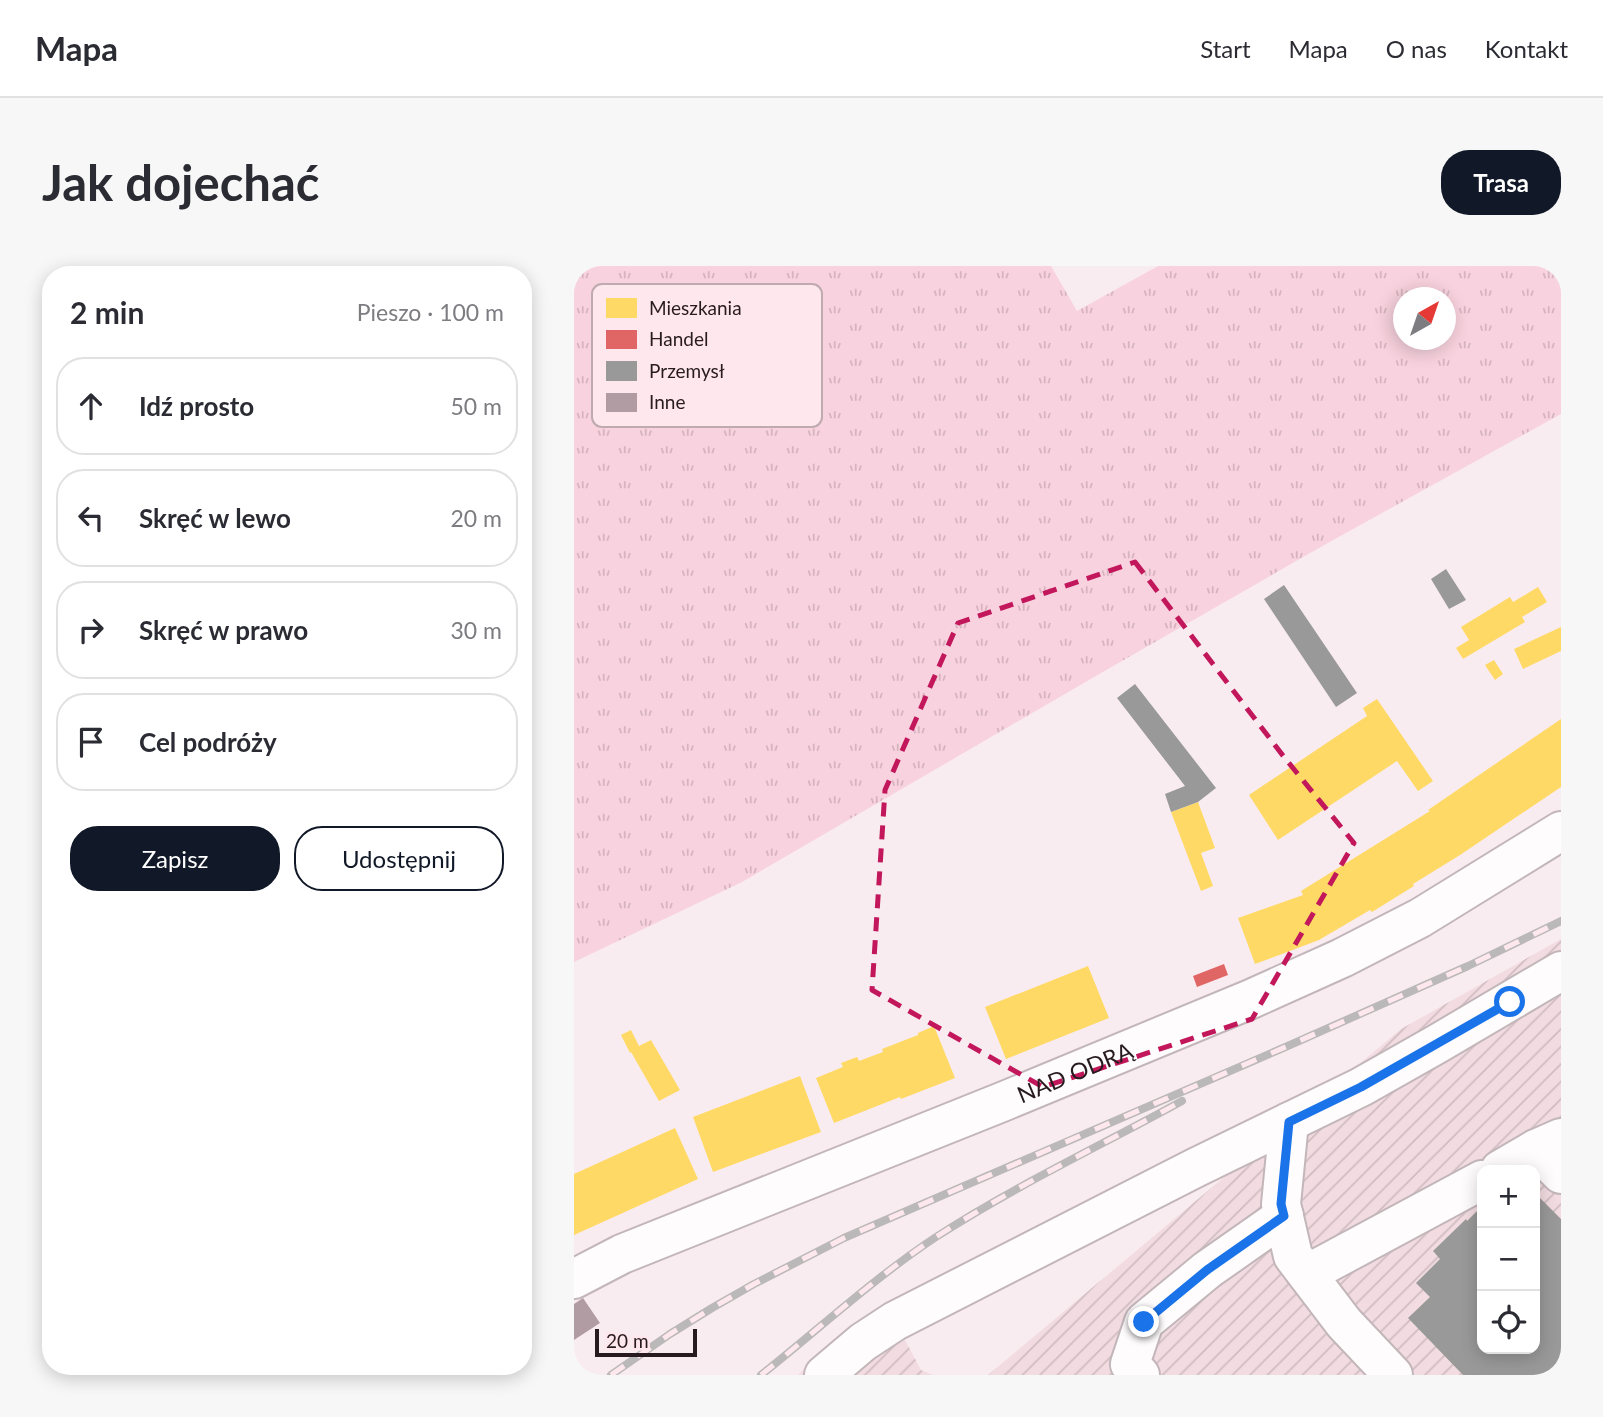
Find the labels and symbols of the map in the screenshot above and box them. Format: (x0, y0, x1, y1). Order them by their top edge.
legend (592, 284, 822, 427)
north arrow (1393, 287, 1456, 350)
text: Mieszkania (649, 296, 742, 319)
text: Handel (649, 327, 708, 350)
text: Przemysł (649, 359, 725, 382)
text: Inne (649, 390, 685, 413)
route start (1494, 986, 1525, 1017)
street label: NAD ODRĄ (1013, 1035, 1138, 1108)
route end (1128, 1306, 1159, 1337)
scale bar (595, 1326, 696, 1358)

